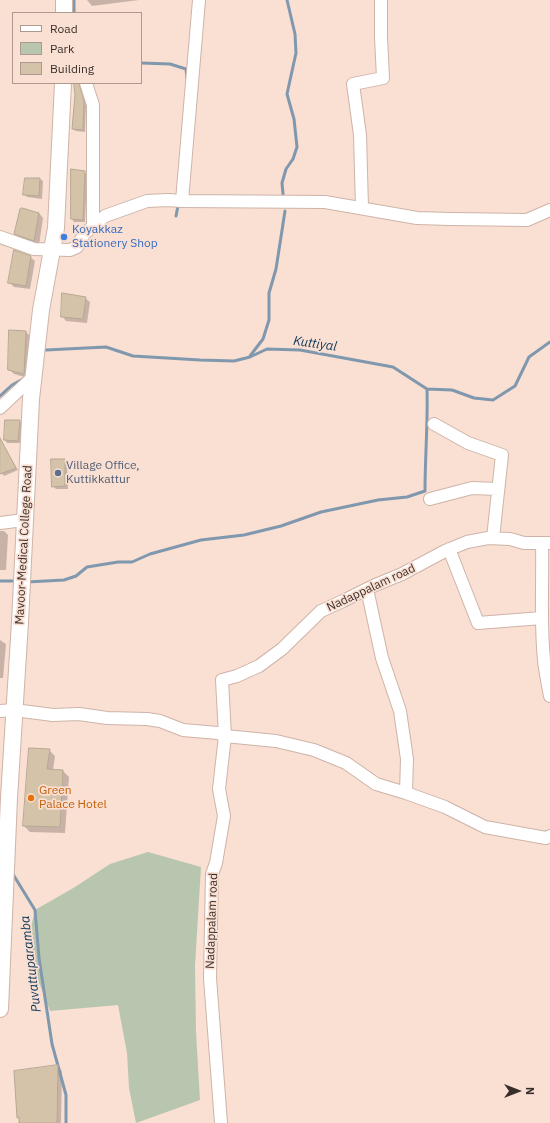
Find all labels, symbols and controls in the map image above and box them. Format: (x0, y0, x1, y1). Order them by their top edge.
legend (12, 12, 142, 84)
text: Road (50, 21, 78, 36)
text: Park (50, 41, 74, 56)
text: Building (50, 61, 94, 76)
place label: Koyakkaz Stationery Shop (72, 223, 158, 251)
marker: Koyakkaz Stationery Shop (59, 232, 69, 242)
water label: Kuttiyal (292, 333, 338, 355)
place label: Village Office, Kuttikkattur (66, 459, 140, 487)
street label: Mavoor-Medical College Road (13, 465, 35, 625)
marker: Village Office, Kuttikkattur (53, 468, 63, 478)
street label: Nadappalam road (324, 561, 418, 615)
place label: Green Palace Hotel (39, 784, 107, 812)
marker: Green Palace Hotel (26, 793, 36, 803)
street label: Nadappalam road (203, 873, 221, 969)
water label: Puvattuparamba (17, 915, 45, 1013)
north arrow (498, 1071, 538, 1111)
text: N (523, 1087, 537, 1095)

